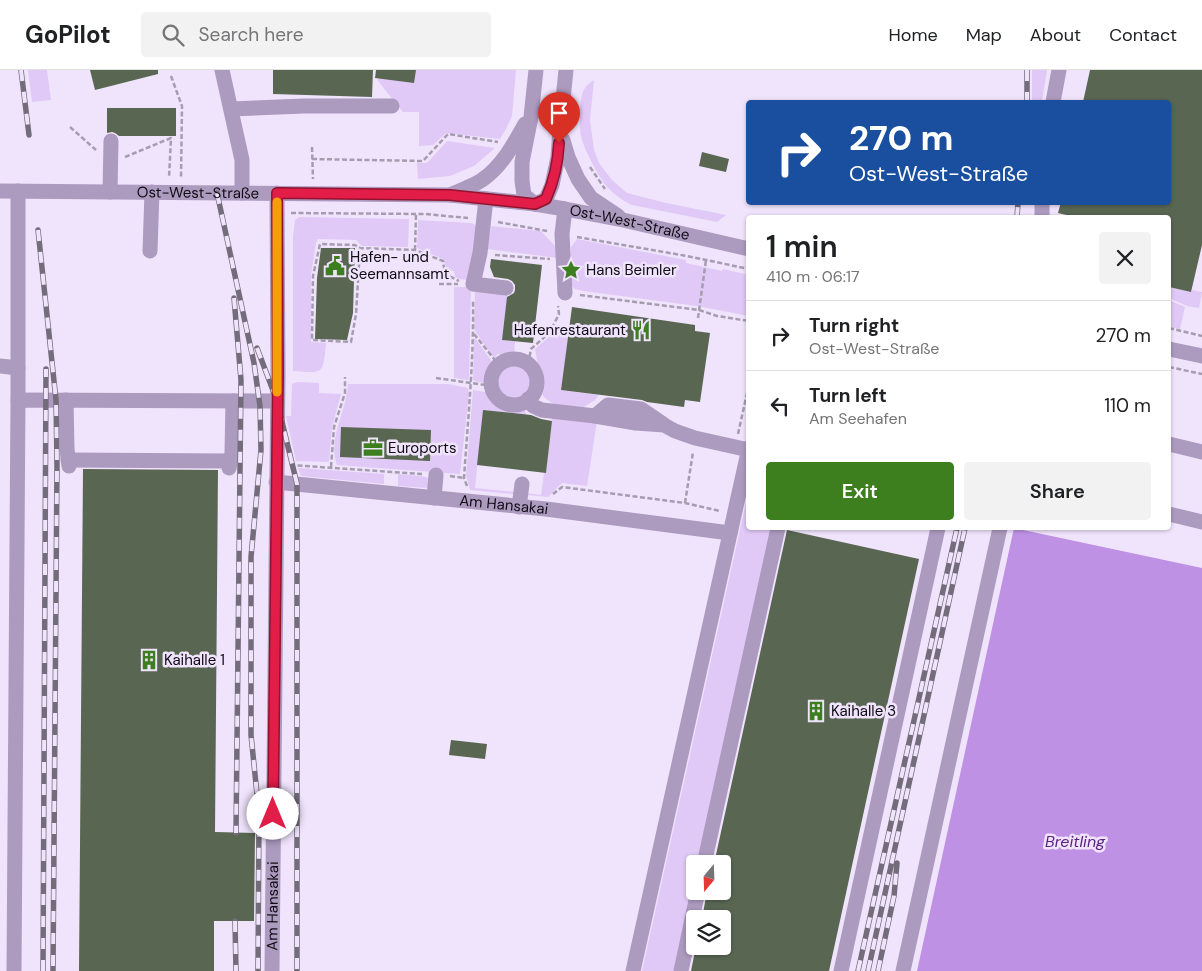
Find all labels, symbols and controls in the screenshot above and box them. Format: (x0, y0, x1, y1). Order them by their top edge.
search box (141, 12, 491, 57)
text: GoPilot (25, 19, 111, 50)
icon: search (159, 21, 187, 49)
text: Search here (199, 22, 303, 47)
text: Home (888, 23, 938, 47)
text: Map (966, 23, 1002, 47)
text: About (1030, 23, 1081, 47)
text: Contact (1109, 23, 1177, 47)
pin (538, 92, 580, 143)
icon: arrive (545, 99, 573, 127)
text: 270 m (849, 115, 953, 161)
icon: right (766, 120, 831, 185)
text: Ost-West-Straße (849, 159, 1028, 188)
street label: Ost-West-Straße (137, 182, 259, 203)
street label: Ost-West-Straße (568, 200, 692, 245)
text: 1 min (766, 227, 838, 266)
button: close (1099, 232, 1151, 284)
place label: Hafen- und Seemannsamt (350, 247, 450, 284)
public building icon: Hafen- und Seemannsamt (324, 255, 346, 277)
place icon: Hans Beimler (560, 259, 582, 281)
place label: Hans Beimler (586, 260, 677, 280)
text: 410 m · 06:17 (766, 266, 860, 287)
text: Turn right (809, 313, 899, 338)
restaurant icon: Hafenrestaurant (630, 319, 652, 341)
place label: Hafenrestaurant (514, 320, 626, 340)
icon: right (766, 322, 794, 350)
text: 270 m (1096, 323, 1151, 348)
text: Ost-West-Straße (809, 338, 939, 359)
text: Turn left (809, 383, 887, 408)
icon: left (766, 392, 794, 420)
text: 110 m (1104, 393, 1151, 418)
text: Am Seehafen (809, 408, 907, 429)
office icon: Euroports (362, 437, 384, 459)
place label: Euroports (388, 438, 456, 458)
button: Exit (766, 462, 954, 520)
button: Share (964, 462, 1151, 520)
street label: Am Hansakai (458, 490, 550, 519)
building icon: Kaihalle 1 (138, 649, 160, 671)
place label: Kaihalle 1 (164, 650, 225, 670)
building icon: Kaihalle 3 (805, 700, 827, 722)
place label: Kaihalle 3 (831, 701, 896, 721)
position arrow (246, 787, 298, 839)
water label: Breitling (1045, 831, 1106, 852)
north arrow (686, 855, 731, 900)
map controls (686, 855, 731, 955)
street label: Am Hansakai (262, 861, 283, 951)
button: layers (686, 910, 731, 955)

